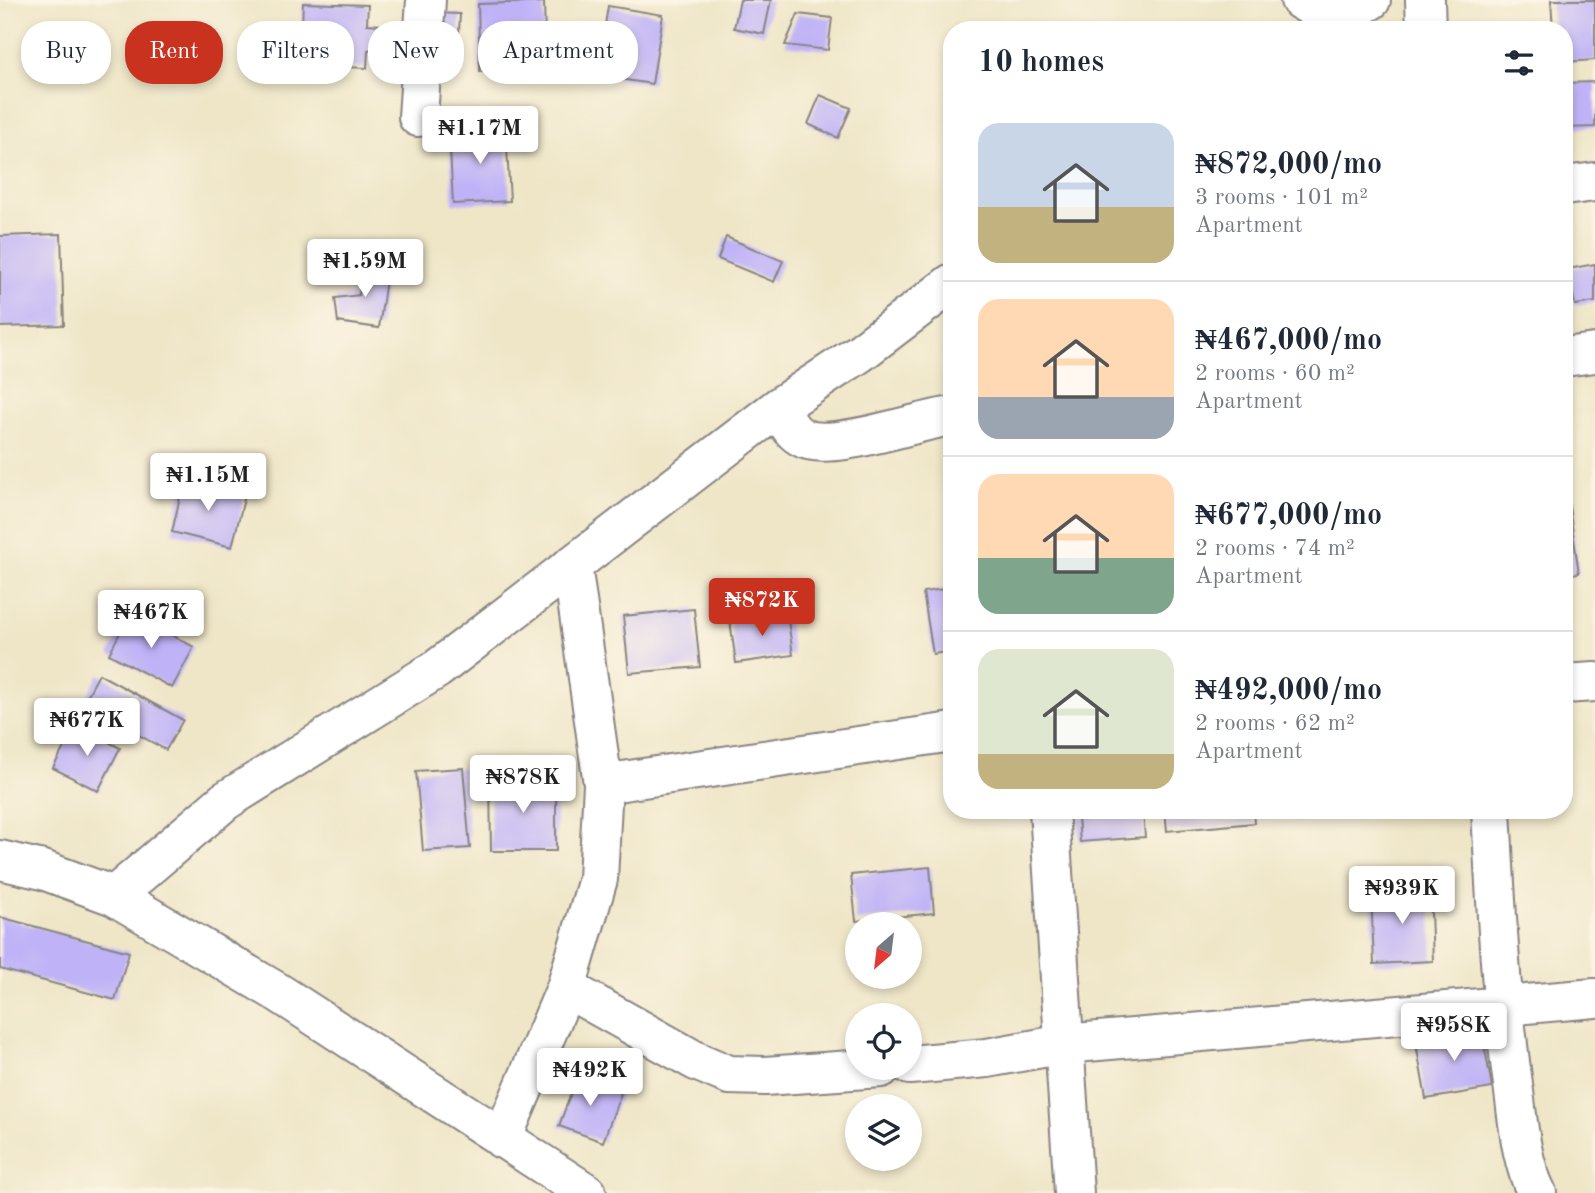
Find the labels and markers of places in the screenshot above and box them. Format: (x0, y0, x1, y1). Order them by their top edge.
pin: ₦1.17M (423, 106, 537, 166)
pin: ₦1.59M (308, 240, 422, 299)
pin: ₦1.15M (151, 454, 265, 513)
pin: ₦872K (713, 578, 811, 638)
pin: ₦467K (102, 590, 200, 650)
pin: ₦677K (38, 698, 136, 758)
pin: ₦878K (474, 756, 572, 815)
pin: ₦939K (1353, 866, 1451, 926)
pin: ₦958K (1405, 1004, 1503, 1063)
pin: ₦492K (541, 1048, 639, 1108)

